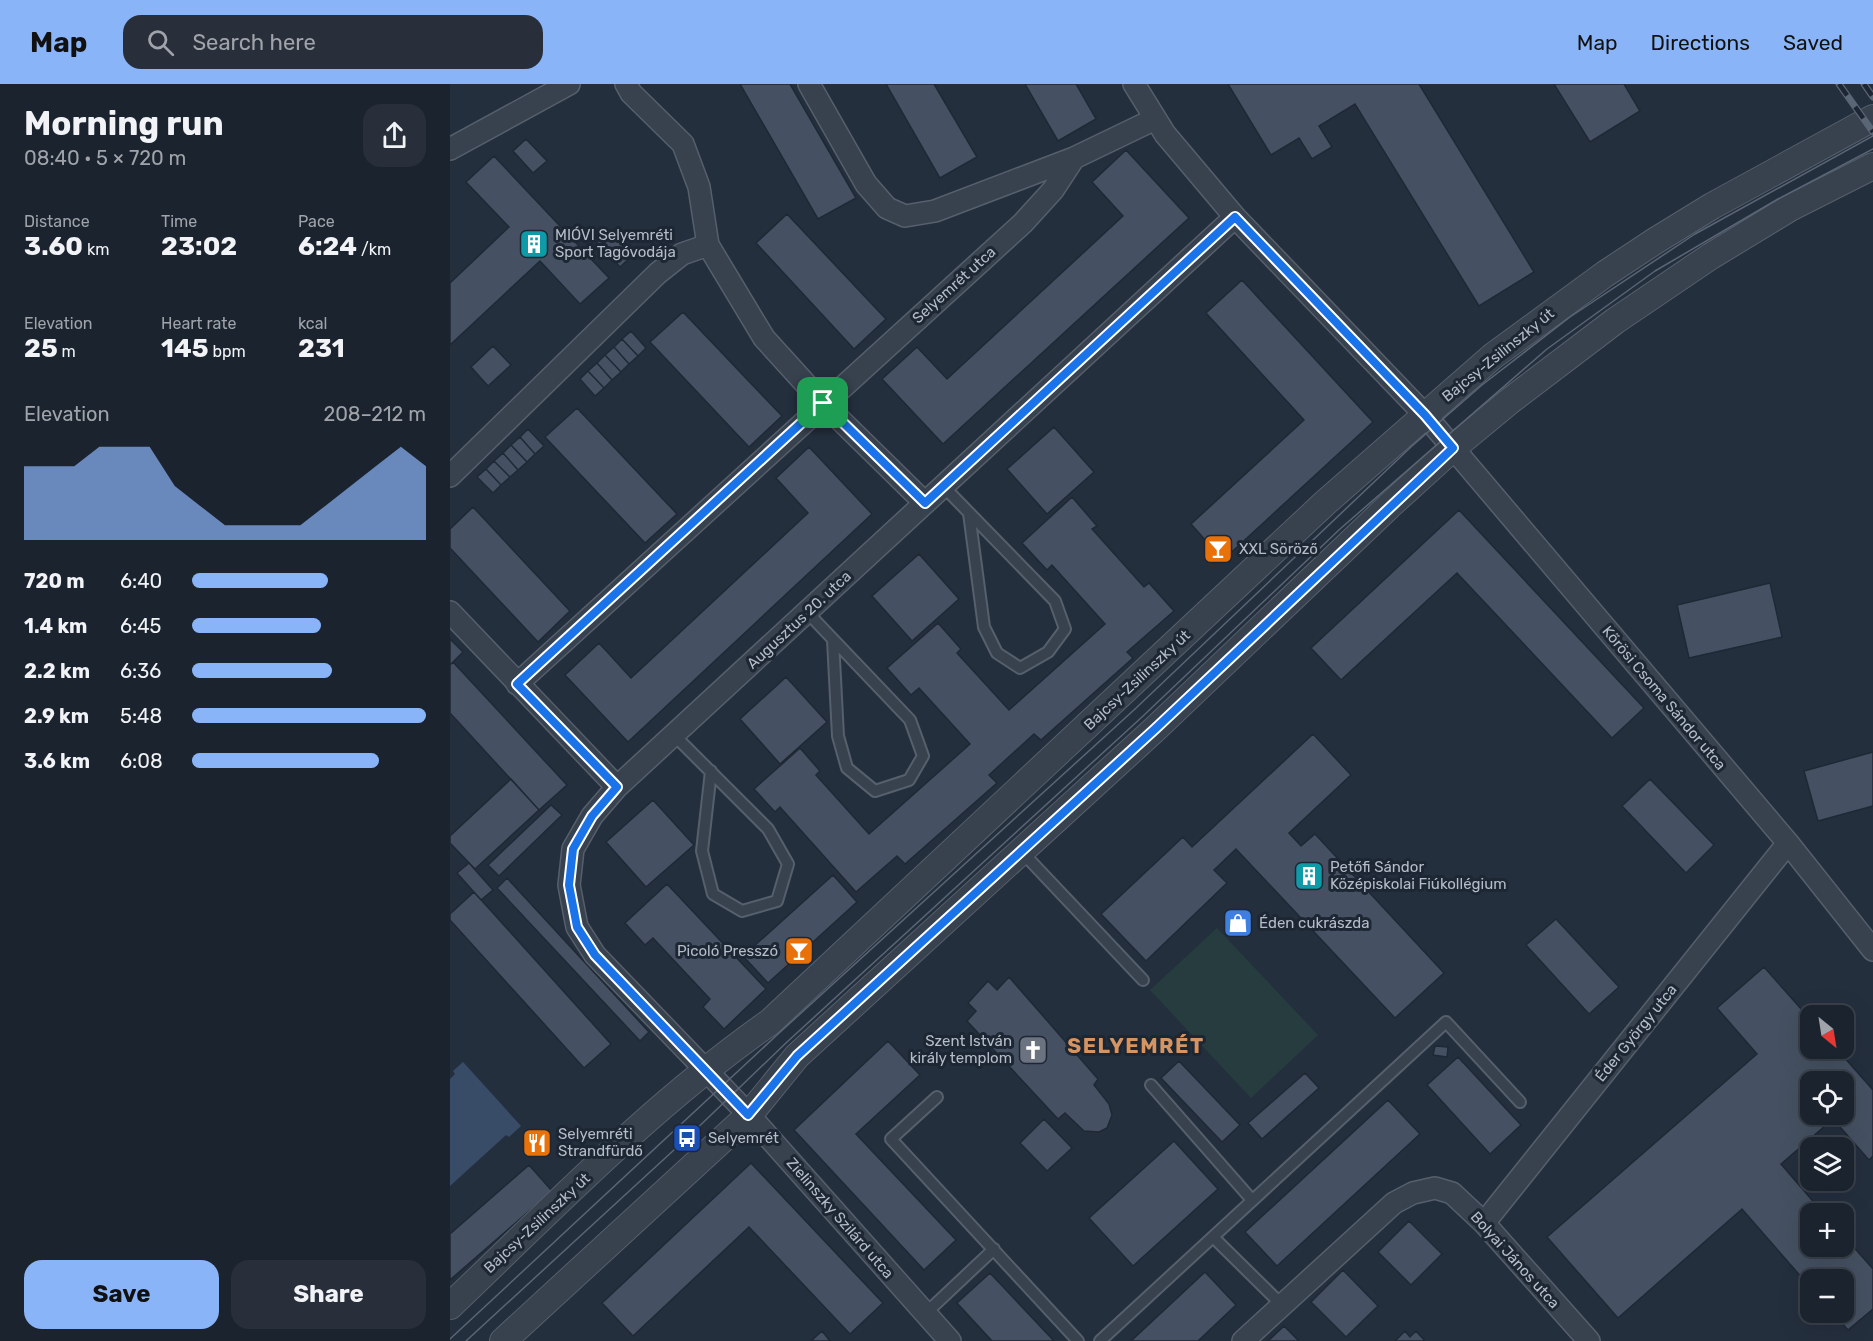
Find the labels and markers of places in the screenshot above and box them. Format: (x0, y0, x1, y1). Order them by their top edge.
place label: MIÓVI Selyemréti Sport Tagóvodája (555, 226, 676, 261)
building icon: MIÓVI Selyemréti Sport Tagóvodája (518, 228, 550, 260)
pin (797, 377, 848, 428)
bar icon: XXL Söröző (1202, 533, 1234, 565)
place label: XXL Söröző (1239, 540, 1318, 558)
place label: Petőfi Sándor Középiskolai Fiúkollégium (1330, 858, 1507, 893)
building icon: Petőfi Sándor Középiskolai Fiúkollégium (1293, 860, 1325, 892)
shop icon: Éden cukrászda (1222, 907, 1254, 939)
place label: Éden cukrászda (1259, 914, 1369, 932)
bar icon: Picoló Presszó (783, 935, 815, 967)
place label: Picoló Presszó (677, 942, 778, 960)
place label: Szent István király templom (910, 1032, 1012, 1067)
church icon: Szent István király templom (1017, 1034, 1049, 1066)
bus stop icon: Selyemrét (671, 1122, 703, 1154)
place label: Selyemréti Strandfürdő (558, 1125, 643, 1160)
restaurant icon: Selyemréti Strandfürdő (521, 1127, 553, 1159)
place label: Selyemrét (708, 1129, 779, 1147)

